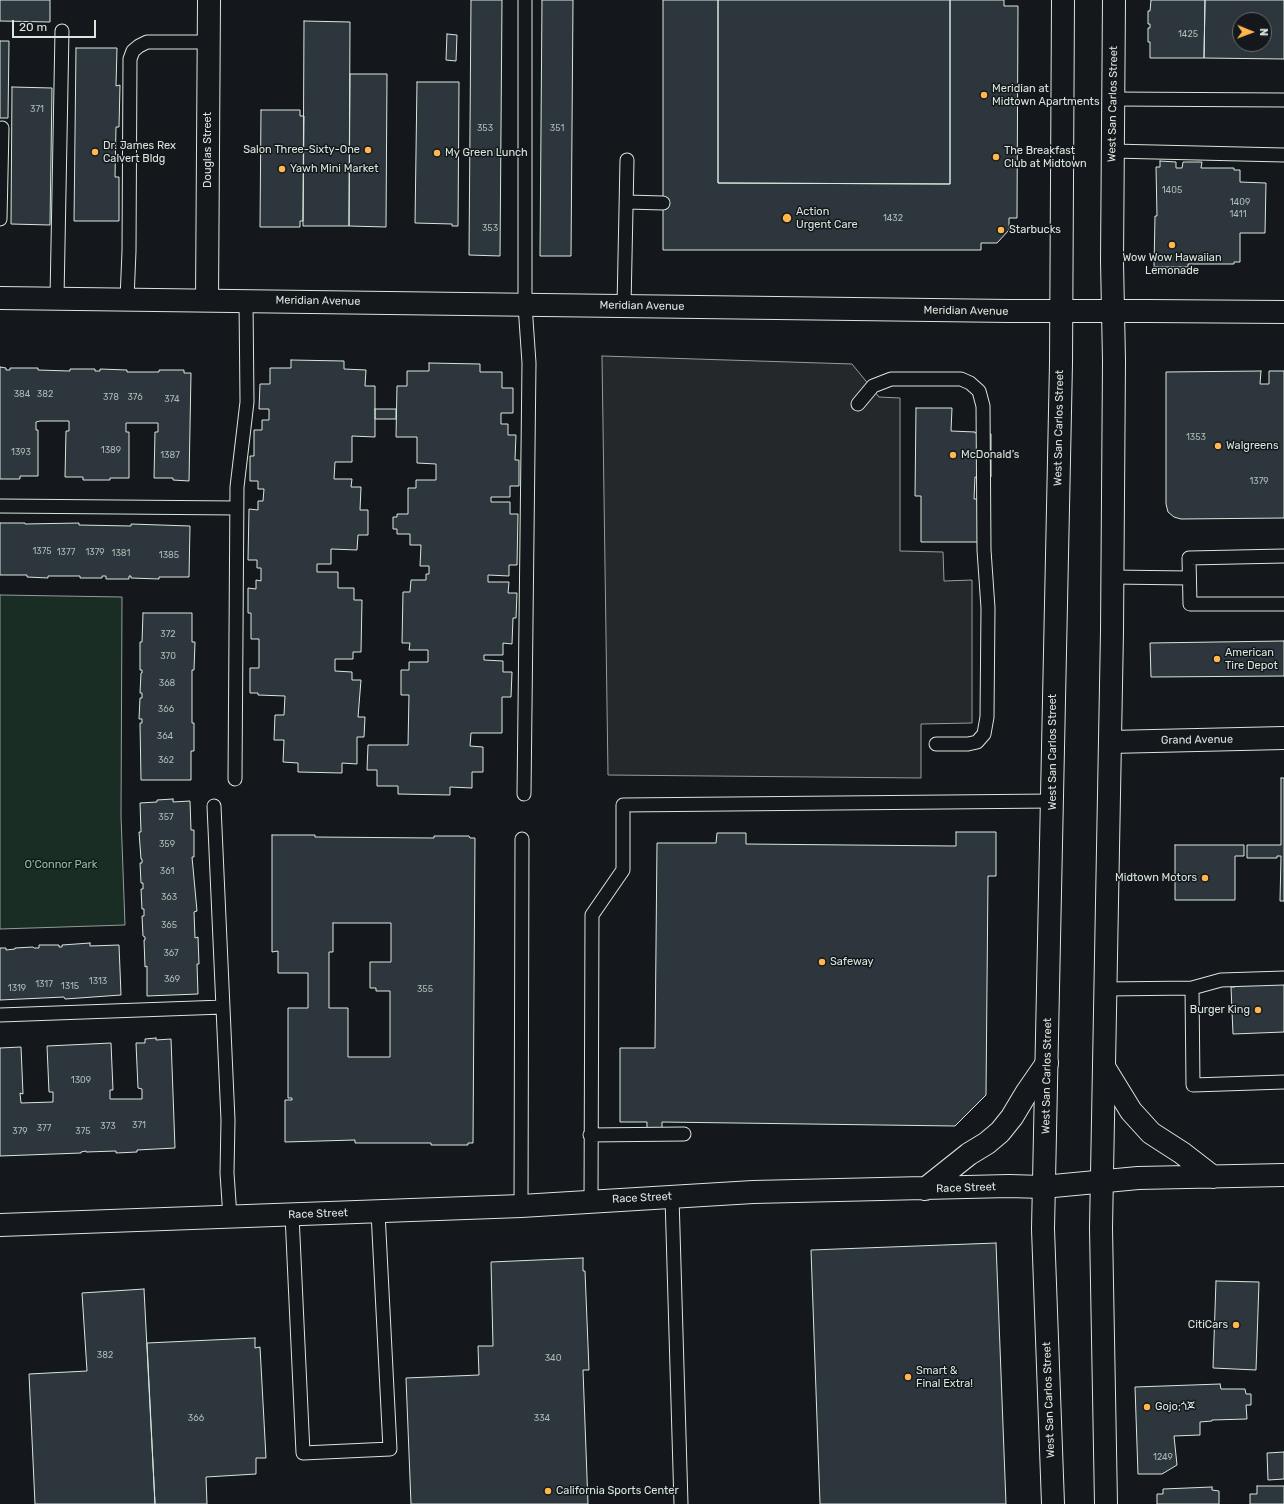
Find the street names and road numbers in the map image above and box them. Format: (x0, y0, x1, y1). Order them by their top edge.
street label: West San Carlos Street (1105, 46, 1121, 162)
street label: Douglas Street (201, 112, 215, 188)
street label: Meridian Avenue (275, 294, 361, 308)
street label: Meridian Avenue (599, 299, 685, 313)
street label: Meridian Avenue (923, 304, 1009, 318)
street label: West San Carlos Street (1051, 370, 1067, 486)
street label: West San Carlos Street (1046, 694, 1060, 810)
street label: Grand Avenue (1161, 733, 1233, 747)
street label: West San Carlos Street (1039, 1018, 1055, 1134)
street label: Race Street (936, 1180, 996, 1196)
street label: Race Street (612, 1190, 672, 1206)
street label: Race Street (288, 1206, 348, 1222)
street label: West San Carlos Street (1040, 1342, 1058, 1458)

